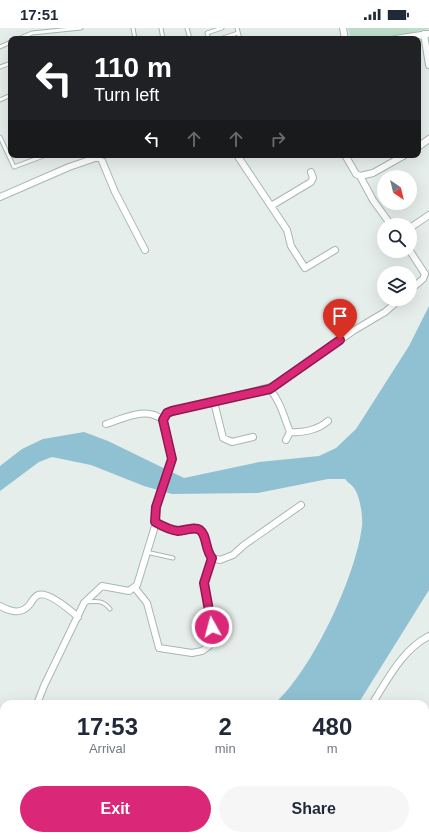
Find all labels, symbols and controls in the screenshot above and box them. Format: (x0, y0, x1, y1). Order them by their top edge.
text: 17:51 (20, 6, 58, 23)
icon: left (28, 52, 80, 104)
text: 110 m (94, 52, 172, 83)
text: Turn left (94, 85, 159, 105)
icon: left (141, 128, 163, 150)
icon: ahead (183, 128, 205, 150)
icon: ahead (225, 128, 247, 150)
icon: right (267, 128, 289, 150)
north arrow (377, 170, 417, 210)
map controls (377, 170, 417, 306)
button: search (377, 218, 417, 258)
button: layers (377, 266, 417, 306)
pin (323, 299, 357, 340)
icon: arrive (329, 305, 351, 327)
position arrow (191, 606, 233, 648)
text: 17:53 (77, 713, 138, 740)
text: 2 (218, 713, 232, 740)
text: 480 (312, 713, 352, 740)
text: Arrival (89, 741, 126, 756)
text: min (215, 741, 236, 756)
text: m (327, 741, 338, 756)
button: Exit (20, 786, 211, 832)
button: Share (219, 786, 409, 832)

